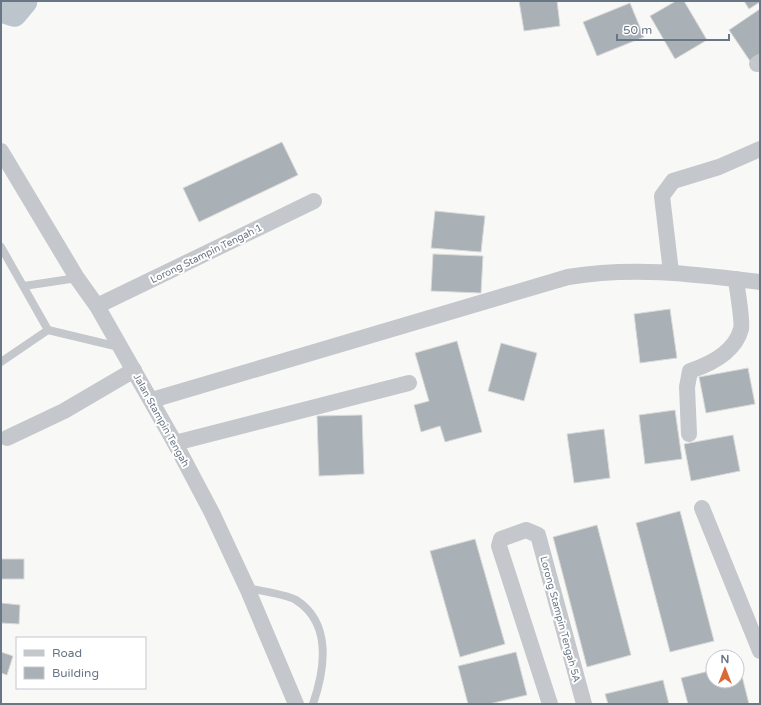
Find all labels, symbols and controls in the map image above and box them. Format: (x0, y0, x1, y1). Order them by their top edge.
scale bar (617, 16, 729, 42)
text: 50 m (623, 23, 652, 37)
street label: Lorong Stampin Tengah 1 (149, 222, 264, 286)
street label: Jalan Stampin Tengah (131, 372, 192, 469)
street label: Lorong Stampin Tengah 5A (537, 555, 583, 684)
legend (16, 637, 146, 689)
text: Road (52, 646, 82, 660)
north arrow (705, 649, 745, 689)
text: N (721, 653, 729, 666)
text: Building (52, 666, 99, 680)

